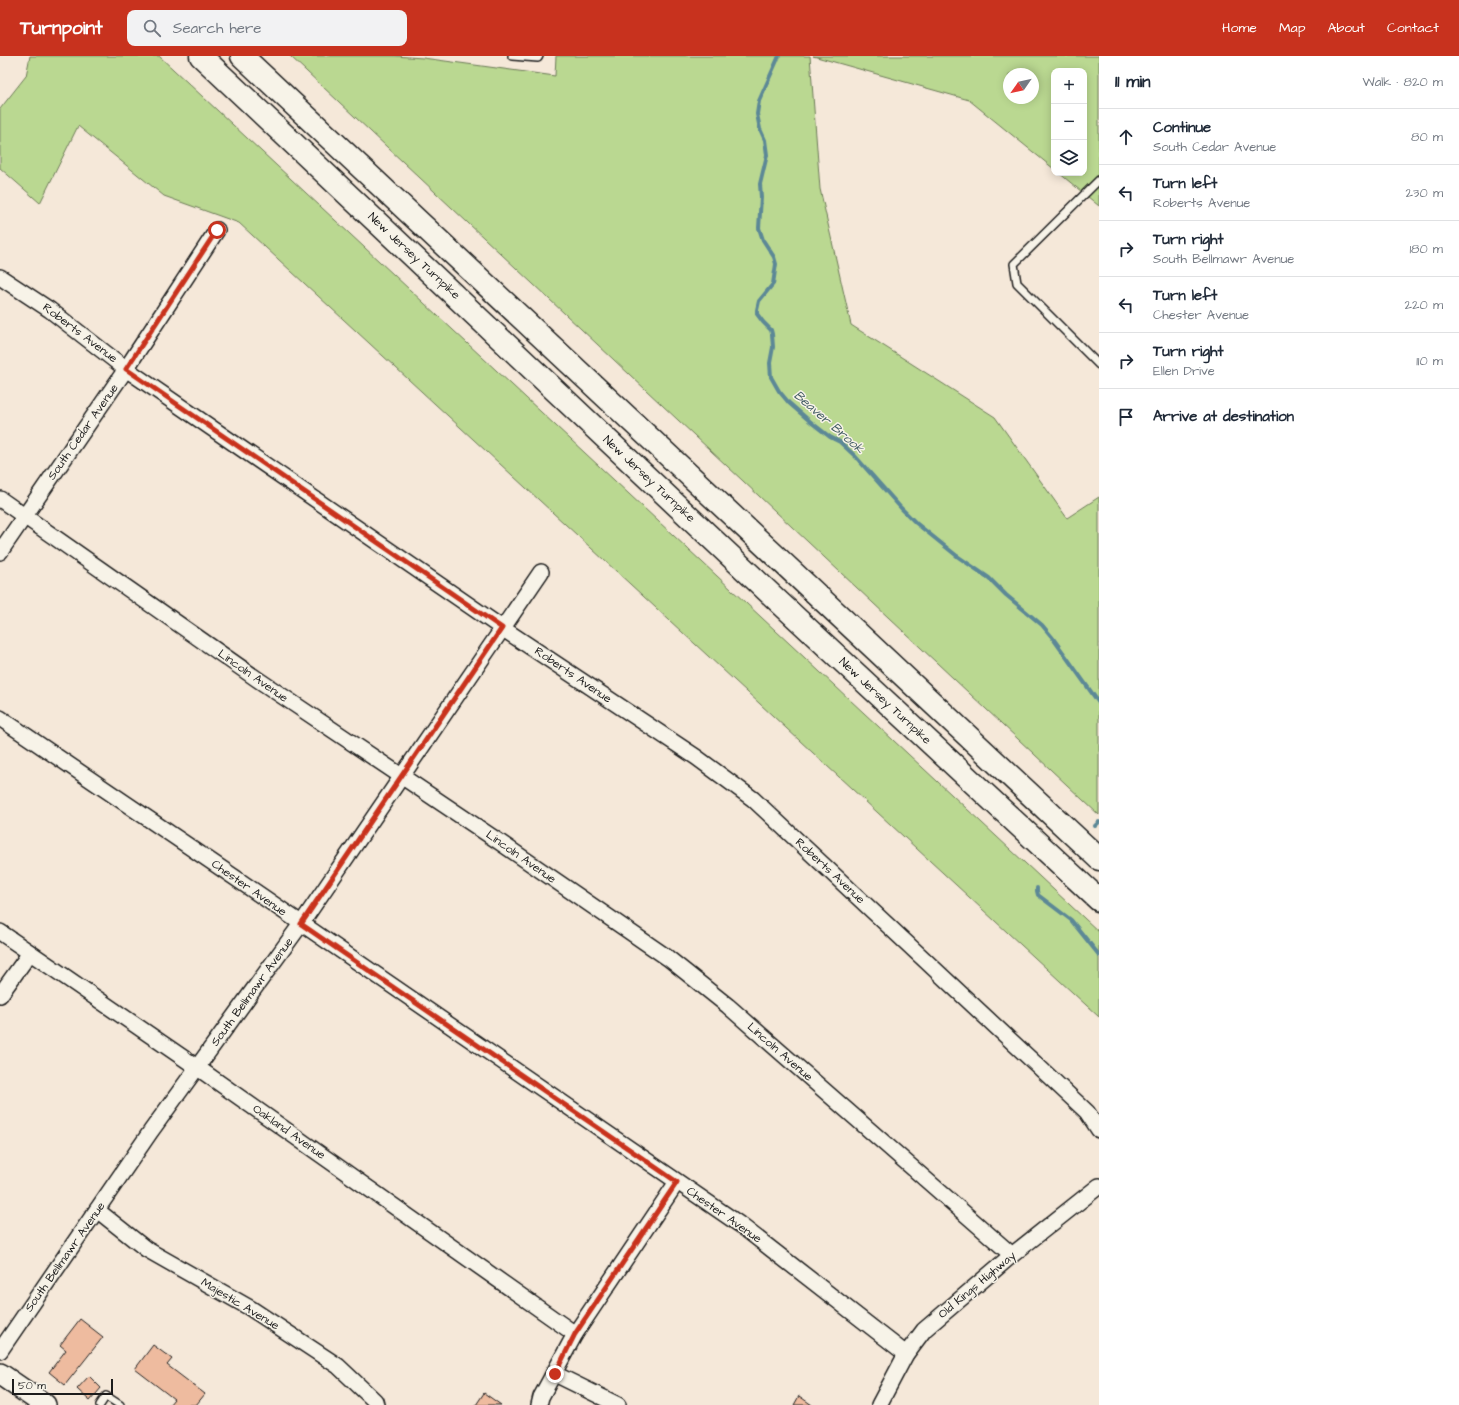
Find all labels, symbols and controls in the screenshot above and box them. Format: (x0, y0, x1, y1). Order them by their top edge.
search box (127, 10, 407, 46)
text: Turnpoint (20, 15, 103, 42)
icon: search (141, 17, 163, 39)
text: Search here (173, 18, 261, 39)
text: Home (1222, 18, 1257, 38)
text: Map (1279, 18, 1305, 38)
text: About (1327, 18, 1365, 38)
text: Contact (1387, 18, 1439, 38)
north arrow (1003, 68, 1039, 104)
map controls (1051, 68, 1087, 176)
button: + (1051, 68, 1087, 104)
text: 11 min (1115, 70, 1150, 94)
text: Walk · 820 m (1362, 73, 1443, 91)
button: − (1051, 104, 1087, 140)
text: Continue (1153, 117, 1211, 138)
icon: ahead (1115, 126, 1137, 148)
text: 80 m (1411, 128, 1443, 146)
text: South Cedar Avenue (1153, 138, 1276, 156)
button: layers (1051, 140, 1087, 176)
text: Turn left (1153, 173, 1217, 194)
icon: left (1115, 182, 1137, 204)
text: 230 m (1405, 184, 1443, 202)
text: Roberts Avenue (1153, 194, 1250, 212)
street label: New Jersey Turnpike (363, 209, 464, 304)
route start (208, 221, 226, 239)
text: Turn right (1153, 229, 1224, 250)
icon: right (1115, 238, 1137, 260)
text: 180 m (1409, 240, 1443, 258)
text: South Bellmawr Avenue (1153, 250, 1294, 268)
text: Turn left (1153, 285, 1217, 306)
icon: left (1115, 294, 1137, 316)
text: 220 m (1405, 296, 1443, 314)
street label: Roberts Avenue (39, 299, 121, 367)
text: Chester Avenue (1153, 306, 1249, 324)
text: Turn right (1153, 341, 1224, 362)
icon: right (1115, 350, 1137, 372)
text: 110 m (1416, 352, 1443, 370)
text: Ellen Drive (1153, 362, 1215, 380)
street label: South Cedar Avenue (43, 380, 123, 483)
water label: Beaver Brook (790, 386, 869, 458)
icon: arrive (1115, 406, 1137, 428)
text: Arrive at destination (1153, 406, 1294, 427)
street label: New Jersey Turnpike (598, 432, 699, 527)
street label: Roberts Avenue (531, 643, 615, 707)
street label: Lincoln Avenue (214, 645, 292, 707)
street label: New Jersey Turnpike (834, 654, 935, 749)
street label: Lincoln Avenue (482, 826, 560, 888)
street label: Roberts Avenue (791, 834, 869, 908)
street label: Chester Avenue (208, 856, 291, 921)
street label: South Bellmawr Avenue (207, 934, 298, 1050)
street label: Lincoln Avenue (743, 1019, 817, 1086)
street label: Oakland Avenue (249, 1101, 329, 1164)
street label: Chester Avenue (683, 1183, 766, 1248)
street label: South Bellmawr Avenue (21, 1198, 110, 1315)
street label: Old Kings Highway (935, 1247, 1020, 1323)
street label: Majestic Avenue (198, 1274, 283, 1334)
route end (546, 1365, 564, 1383)
scale bar (12, 1377, 113, 1396)
text: 50 m (18, 1378, 46, 1393)

